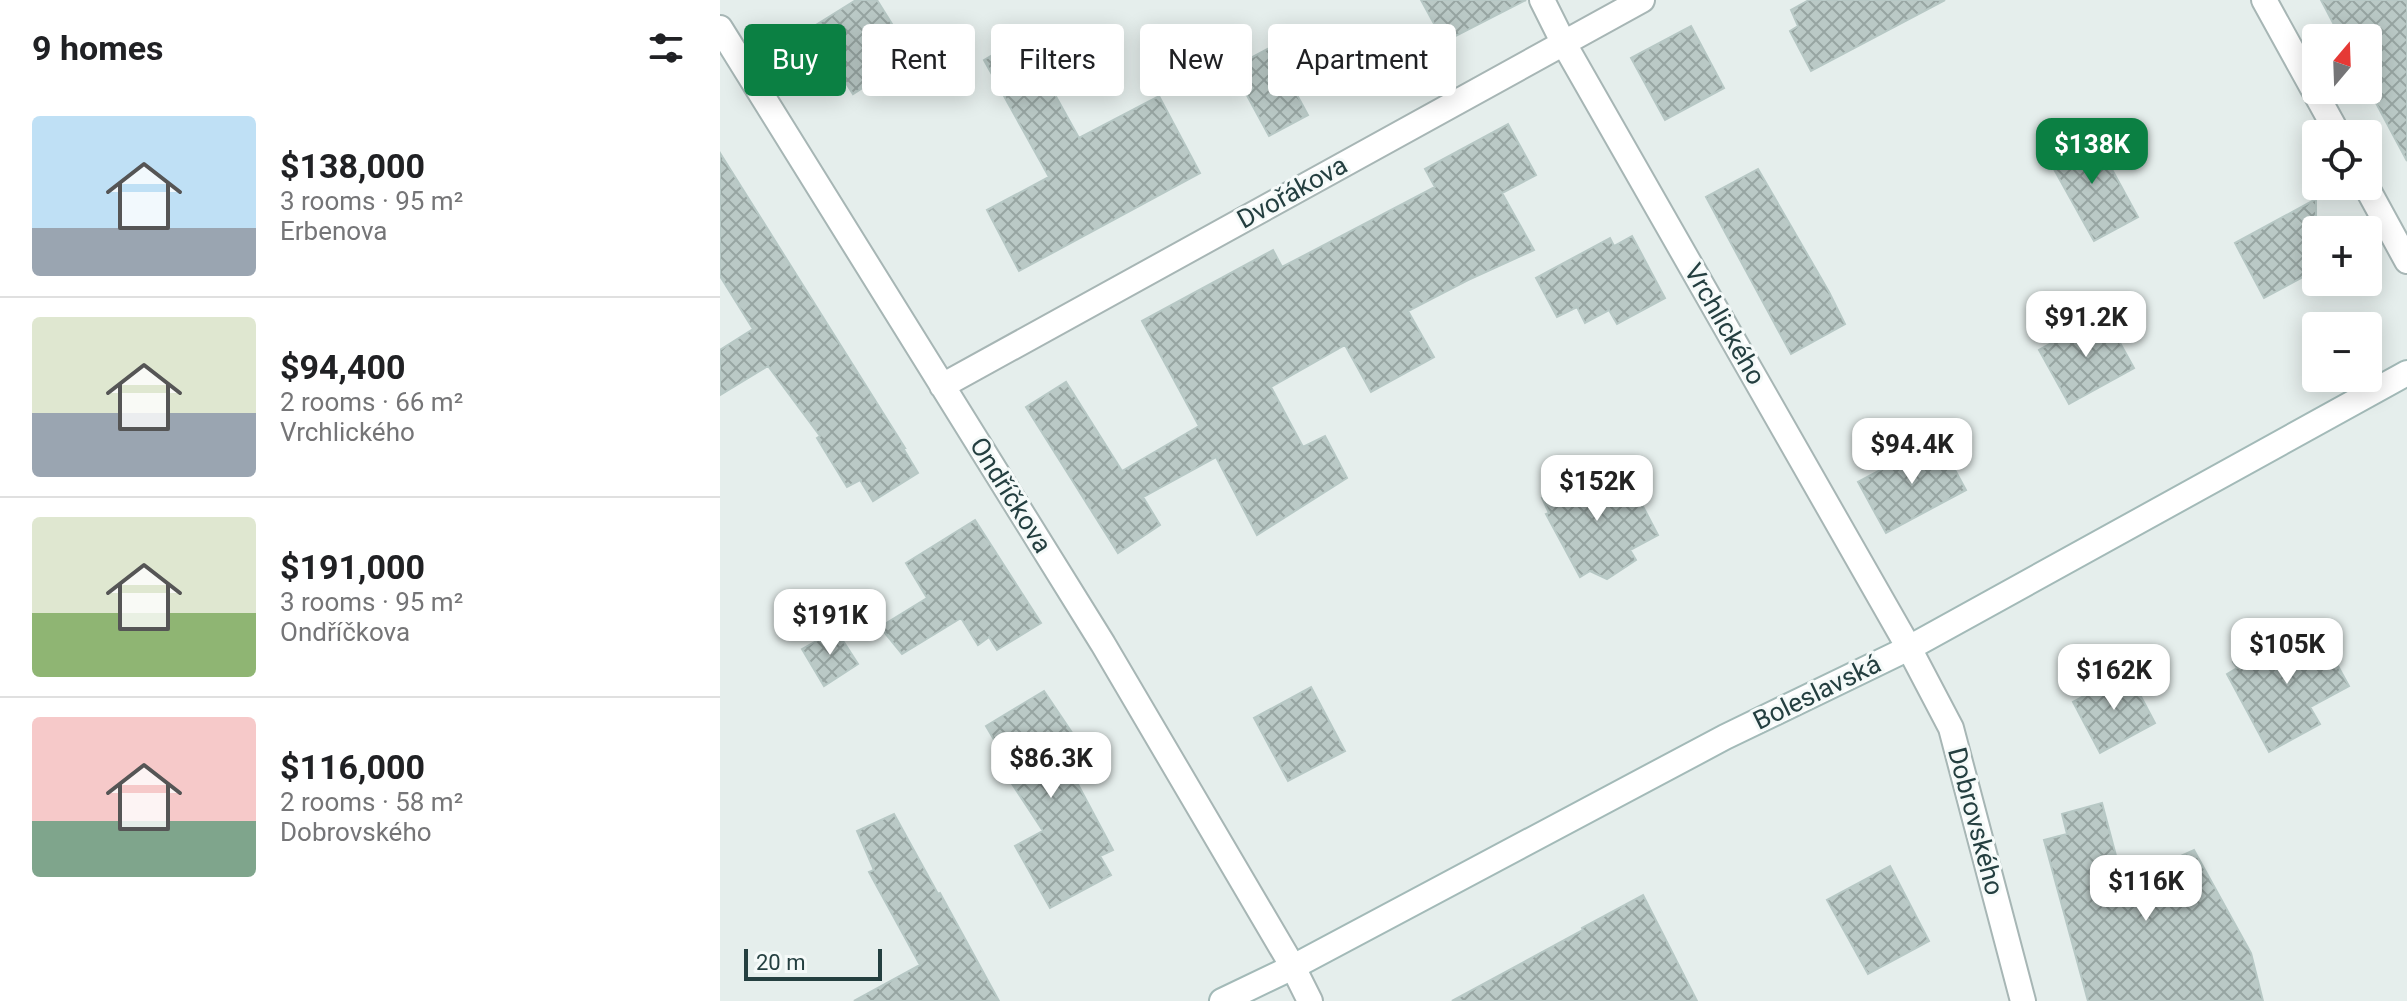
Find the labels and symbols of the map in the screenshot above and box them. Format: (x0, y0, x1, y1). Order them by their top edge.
north arrow (2302, 24, 2382, 104)
pin: $138K (2036, 118, 2148, 186)
street label: Dvořákova (1232, 150, 1352, 234)
street label: Vrchlického (1678, 258, 1772, 390)
pin: $91.2K (2021, 291, 2151, 359)
pin: $94.4K (1847, 418, 1977, 486)
street label: Ondříčkova (964, 432, 1058, 558)
pin: $152K (1541, 455, 1653, 523)
pin: $191K (774, 589, 886, 657)
pin: $105K (2231, 618, 2343, 686)
pin: $162K (2058, 644, 2170, 712)
street label: Boleslavská (1748, 648, 1886, 736)
pin: $86.3K (986, 732, 1116, 800)
street label: Dobrovského (1942, 744, 2010, 898)
pin: $116K (2090, 855, 2202, 923)
scale bar (744, 945, 882, 981)

